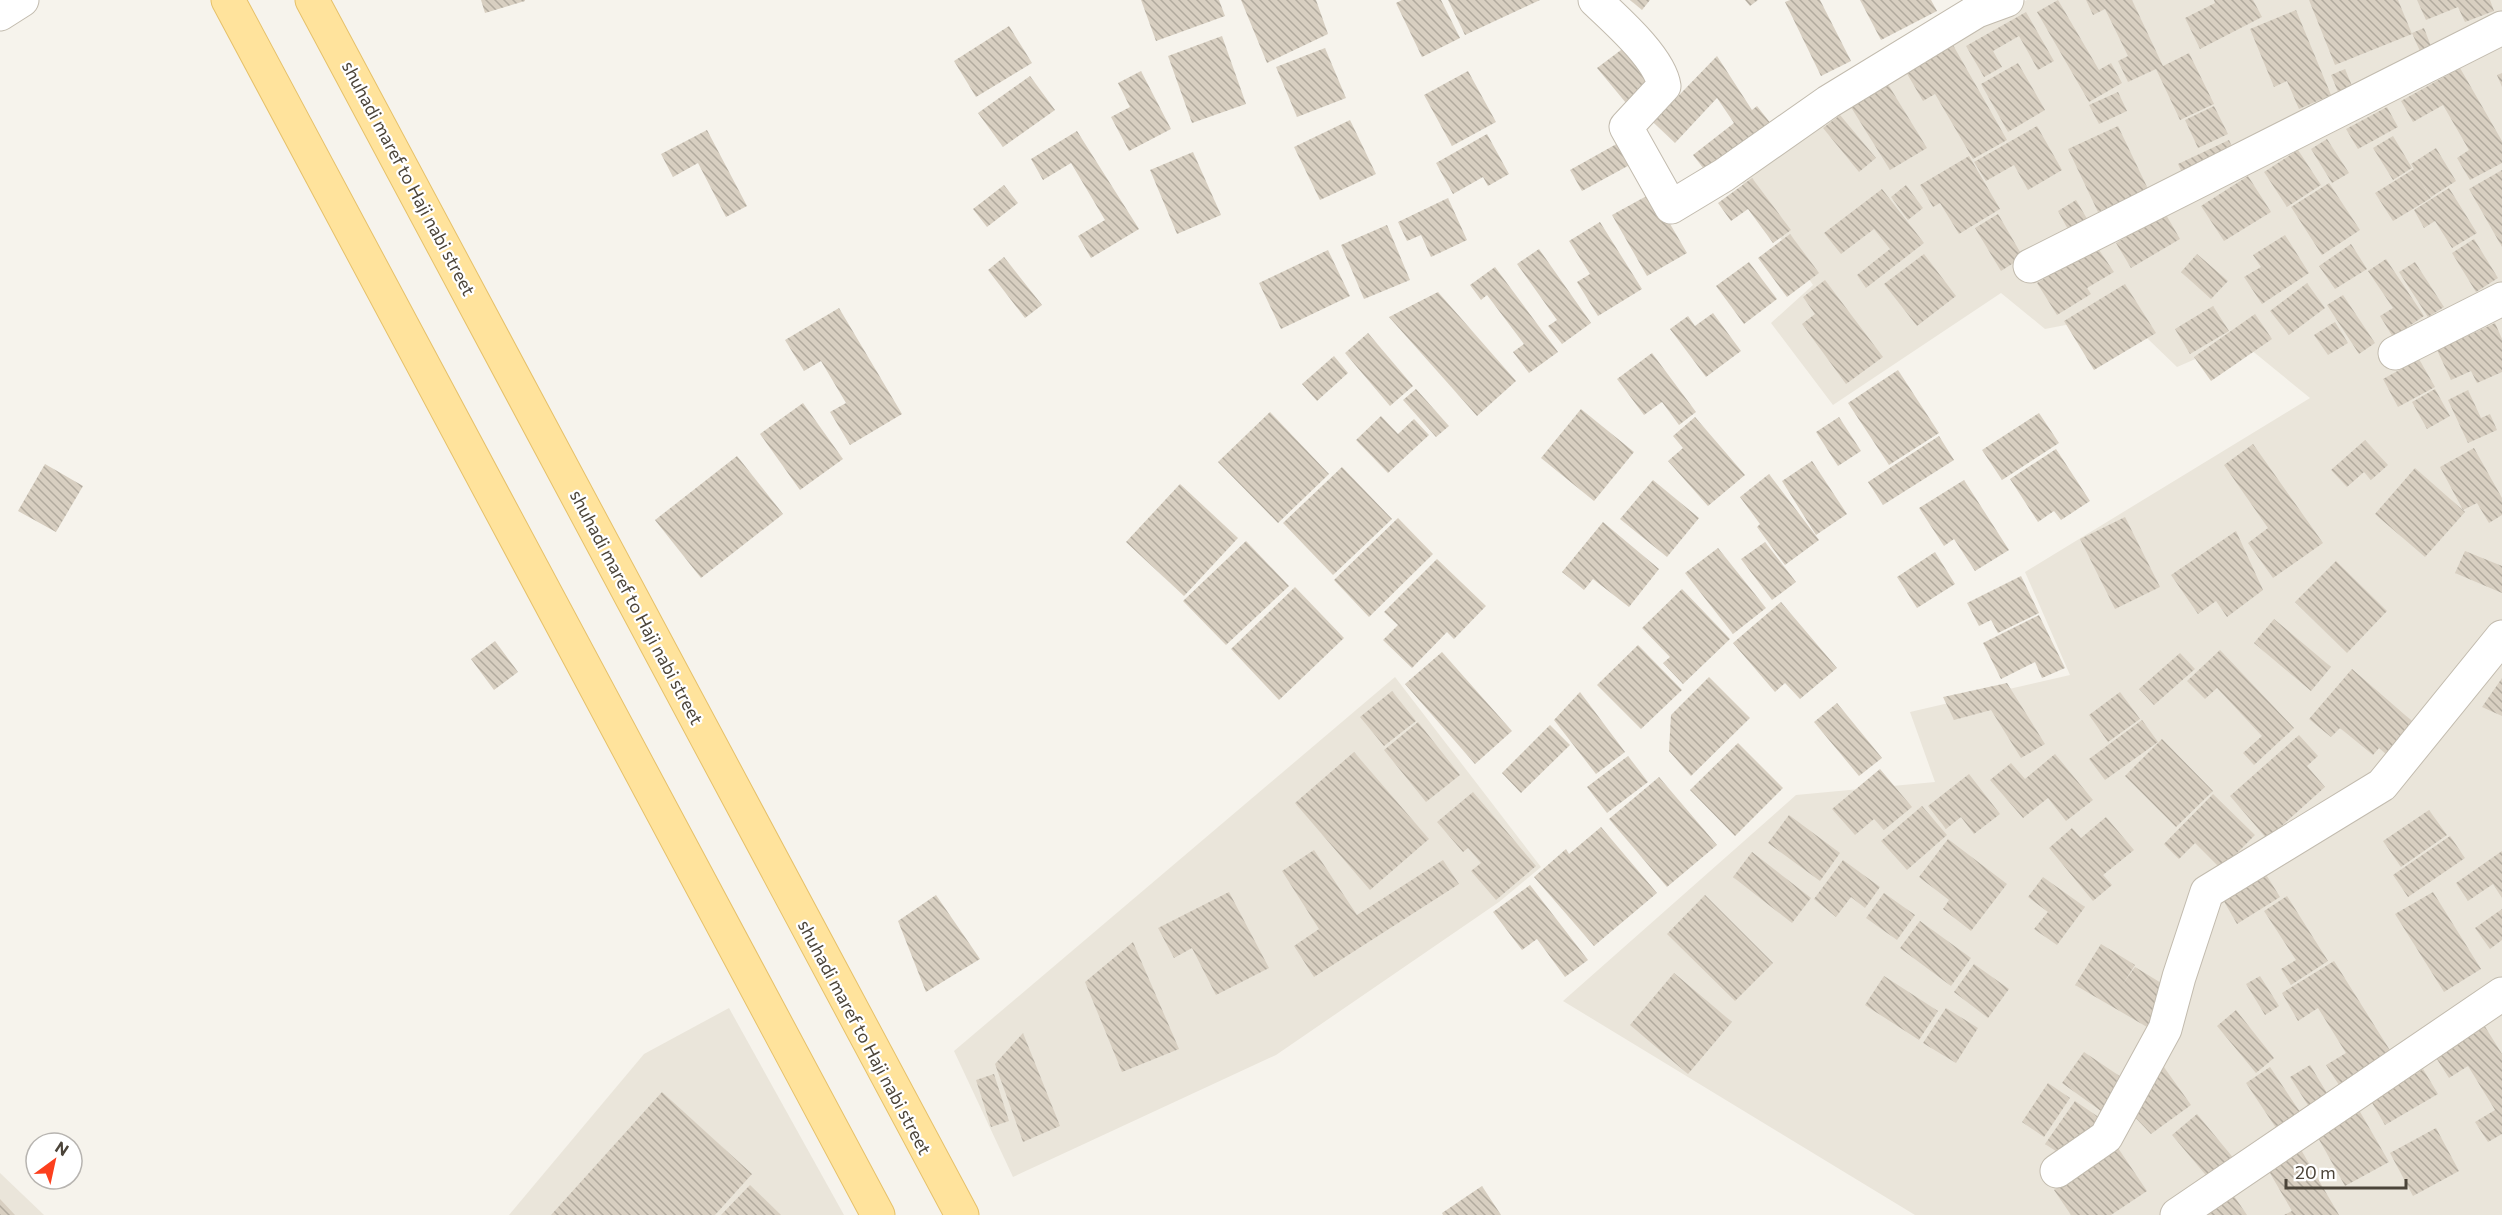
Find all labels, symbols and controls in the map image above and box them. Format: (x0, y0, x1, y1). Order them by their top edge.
street label: shuhadi maref to Haji nabi street (338, 57, 480, 299)
street label: shuhadi maref to Haji nabi street (566, 486, 708, 728)
street label: shuhadi maref to Haji nabi street (794, 916, 936, 1158)
north arrow (24, 1131, 84, 1191)
text: N (52, 1137, 73, 1159)
scale bar (2286, 1152, 2406, 1190)
text: 20 m (2295, 1161, 2336, 1183)

